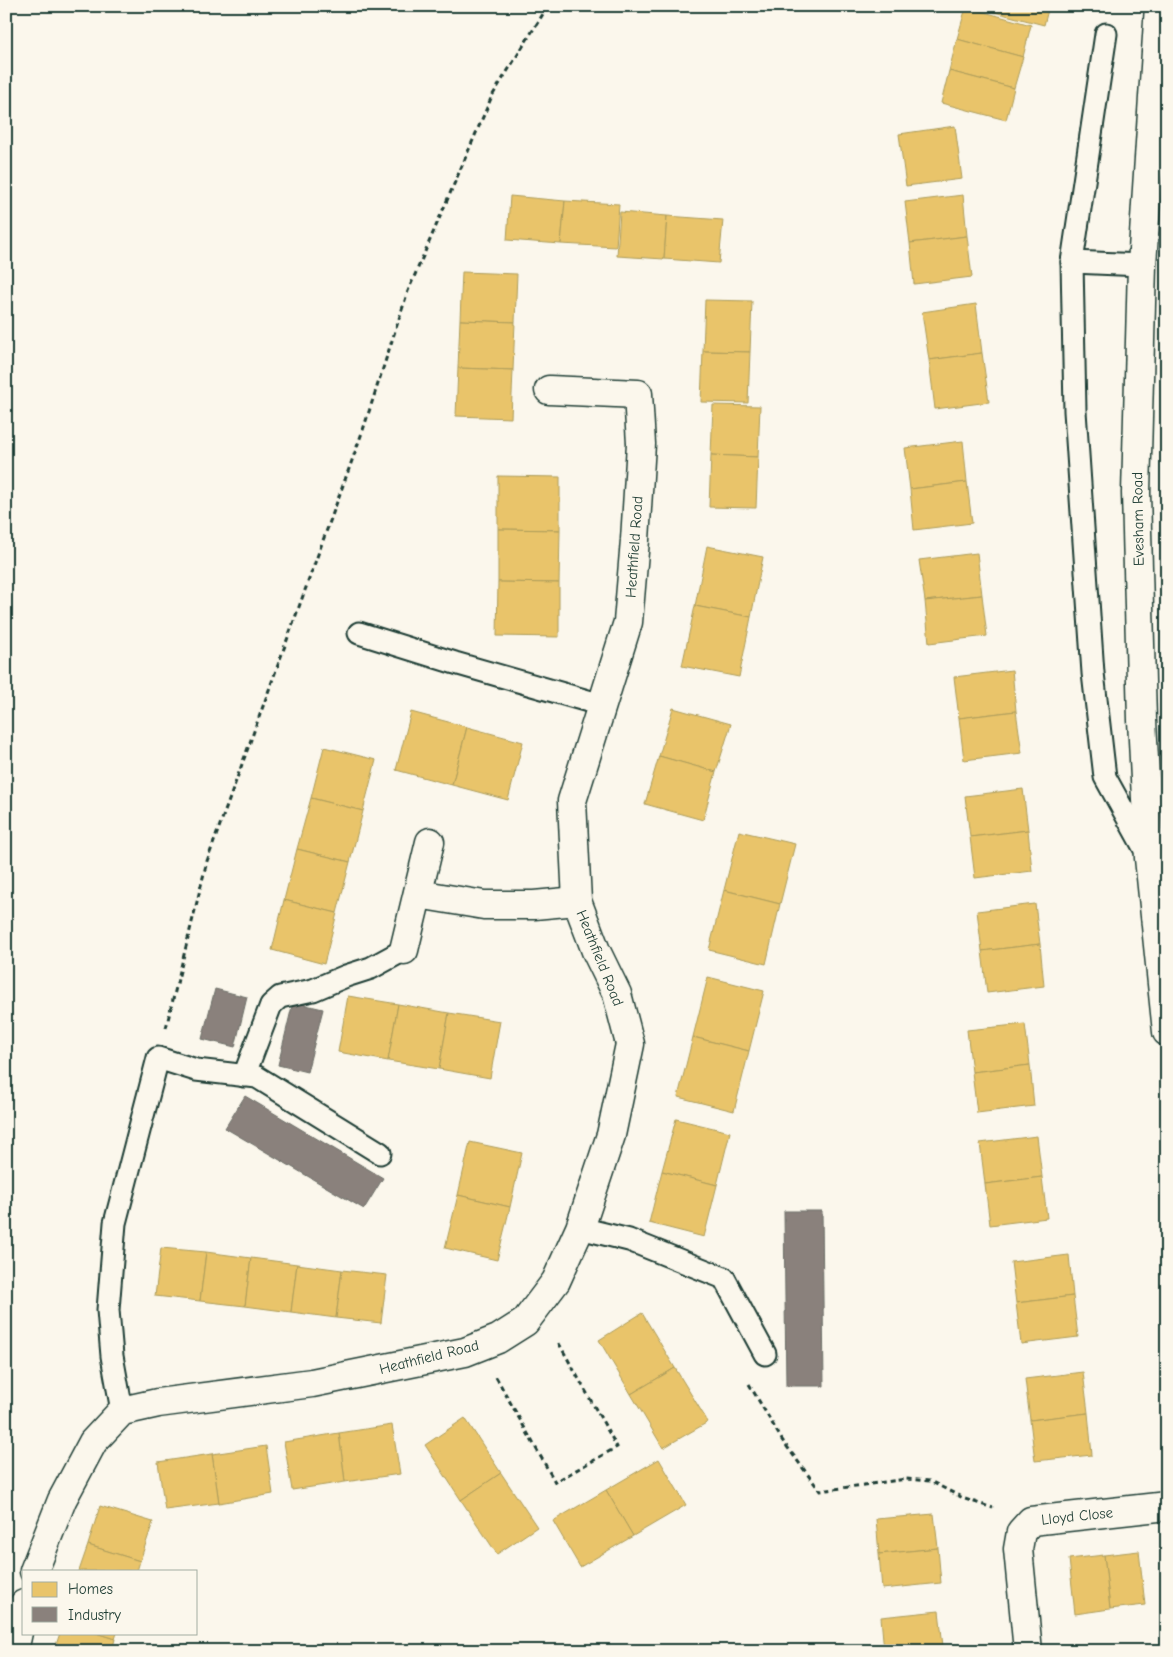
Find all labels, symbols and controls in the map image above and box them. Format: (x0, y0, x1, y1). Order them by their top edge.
street label: Evesham Road (1128, 472, 1148, 566)
street label: Heathfield Road (621, 495, 647, 599)
street label: Heathfield Road (573, 907, 627, 1009)
street label: Heathfield Road (377, 1336, 481, 1378)
street label: Lloyd Close (1040, 1503, 1114, 1529)
legend (22, 1570, 198, 1634)
text: Homes (68, 1580, 113, 1598)
text: Industry (68, 1606, 121, 1624)

